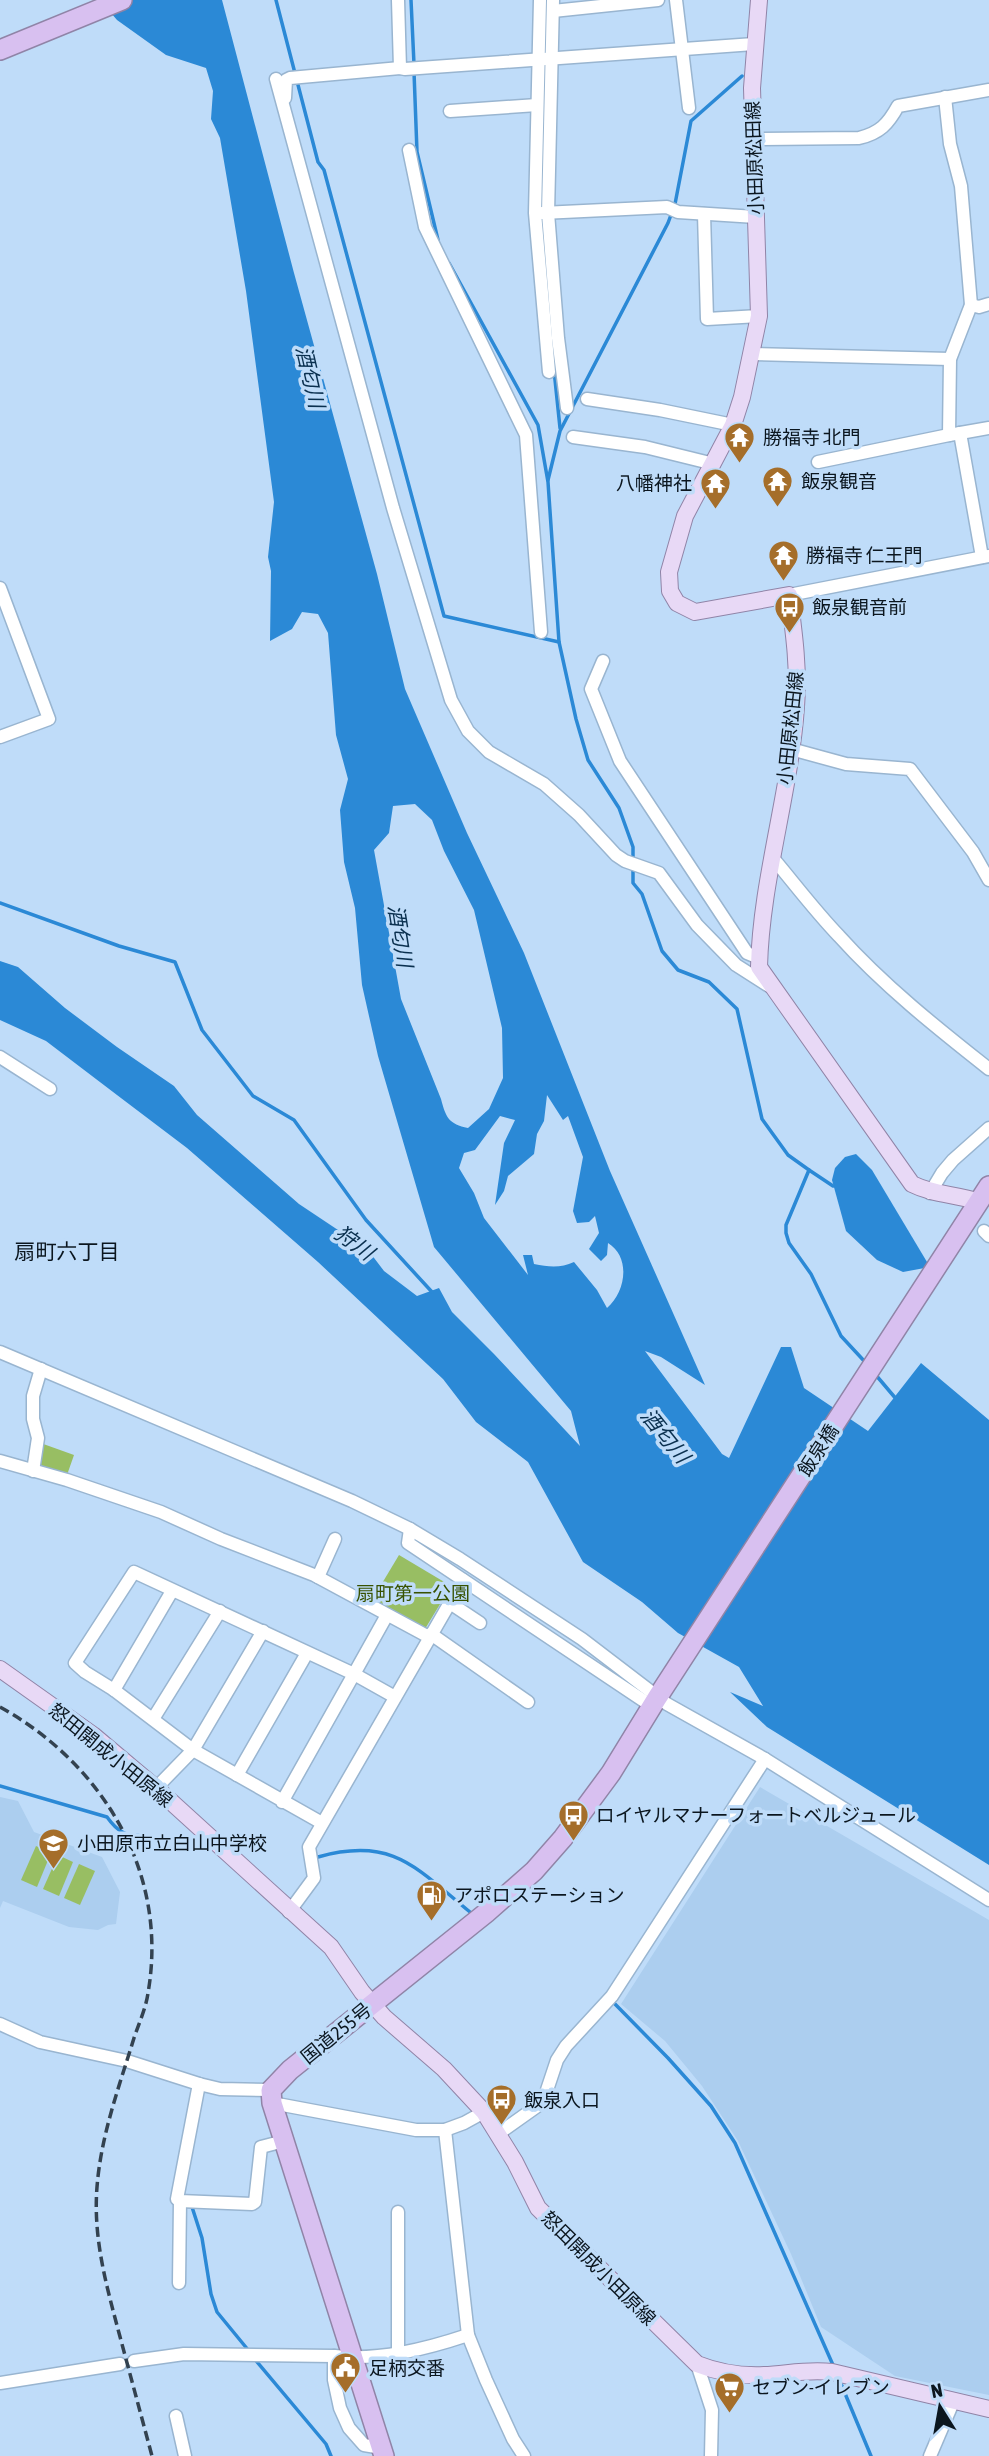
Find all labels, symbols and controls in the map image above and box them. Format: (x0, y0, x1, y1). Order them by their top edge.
street label: 小田原松田線 (741, 101, 767, 215)
water label: 酒匂川 (292, 343, 330, 412)
temple icon: 勝福寺 北門 (723, 420, 757, 464)
place label: 勝福寺 北門 (763, 426, 861, 448)
temple icon: 飯泉観音 (761, 464, 795, 508)
temple icon: 八幡神社 (698, 466, 732, 510)
place label: 飯泉観音 (801, 470, 877, 492)
place label: 八幡神社 (616, 472, 692, 494)
temple icon: 勝福寺 仁王門 (766, 538, 800, 582)
place label: 勝福寺 仁王門 (806, 544, 923, 566)
bus stop icon: 飯泉観音前 (772, 590, 806, 634)
place label: 飯泉観音前 (812, 596, 907, 618)
street label: 小田原松田線 (773, 670, 807, 786)
water label: 酒匂川 (384, 903, 418, 971)
water label: 狩川 (331, 1220, 380, 1265)
district label: 扇町六丁目 (15, 1239, 120, 1263)
water label: 酒匂川 (637, 1403, 696, 1469)
street label: 飯泉橋 (793, 1420, 843, 1480)
park label: 扇町第一公園 (356, 1582, 470, 1604)
street label: 怒田開成小田原線 (45, 1699, 177, 1811)
bus stop icon: ロイヤルマナーフォートベルジュール (556, 1798, 590, 1842)
place label: ロイヤルマナーフォートベルジュール (596, 1804, 916, 1826)
school or university icon: 小田原市立白山中学校 (37, 1826, 71, 1870)
place label: 小田原市立白山中学校 (77, 1832, 267, 1854)
fuel station icon: アポロステーション (414, 1878, 448, 1922)
place label: アポロステーション (454, 1884, 625, 1906)
street label: 国道255号 (297, 1998, 375, 2068)
bus stop icon: 飯泉入口 (484, 2083, 518, 2127)
place label: 飯泉入口 (524, 2089, 600, 2111)
street label: 怒田開成小田原線 (537, 2206, 661, 2330)
public building icon: 足柄交番 (329, 2351, 363, 2395)
place label: 足柄交番 (369, 2357, 445, 2379)
supermarket icon: セブン-イレブン (712, 2370, 746, 2414)
north arrow (905, 2372, 975, 2442)
place label: セブン-イレブン (752, 2376, 890, 2398)
text: N (929, 2378, 944, 2402)

